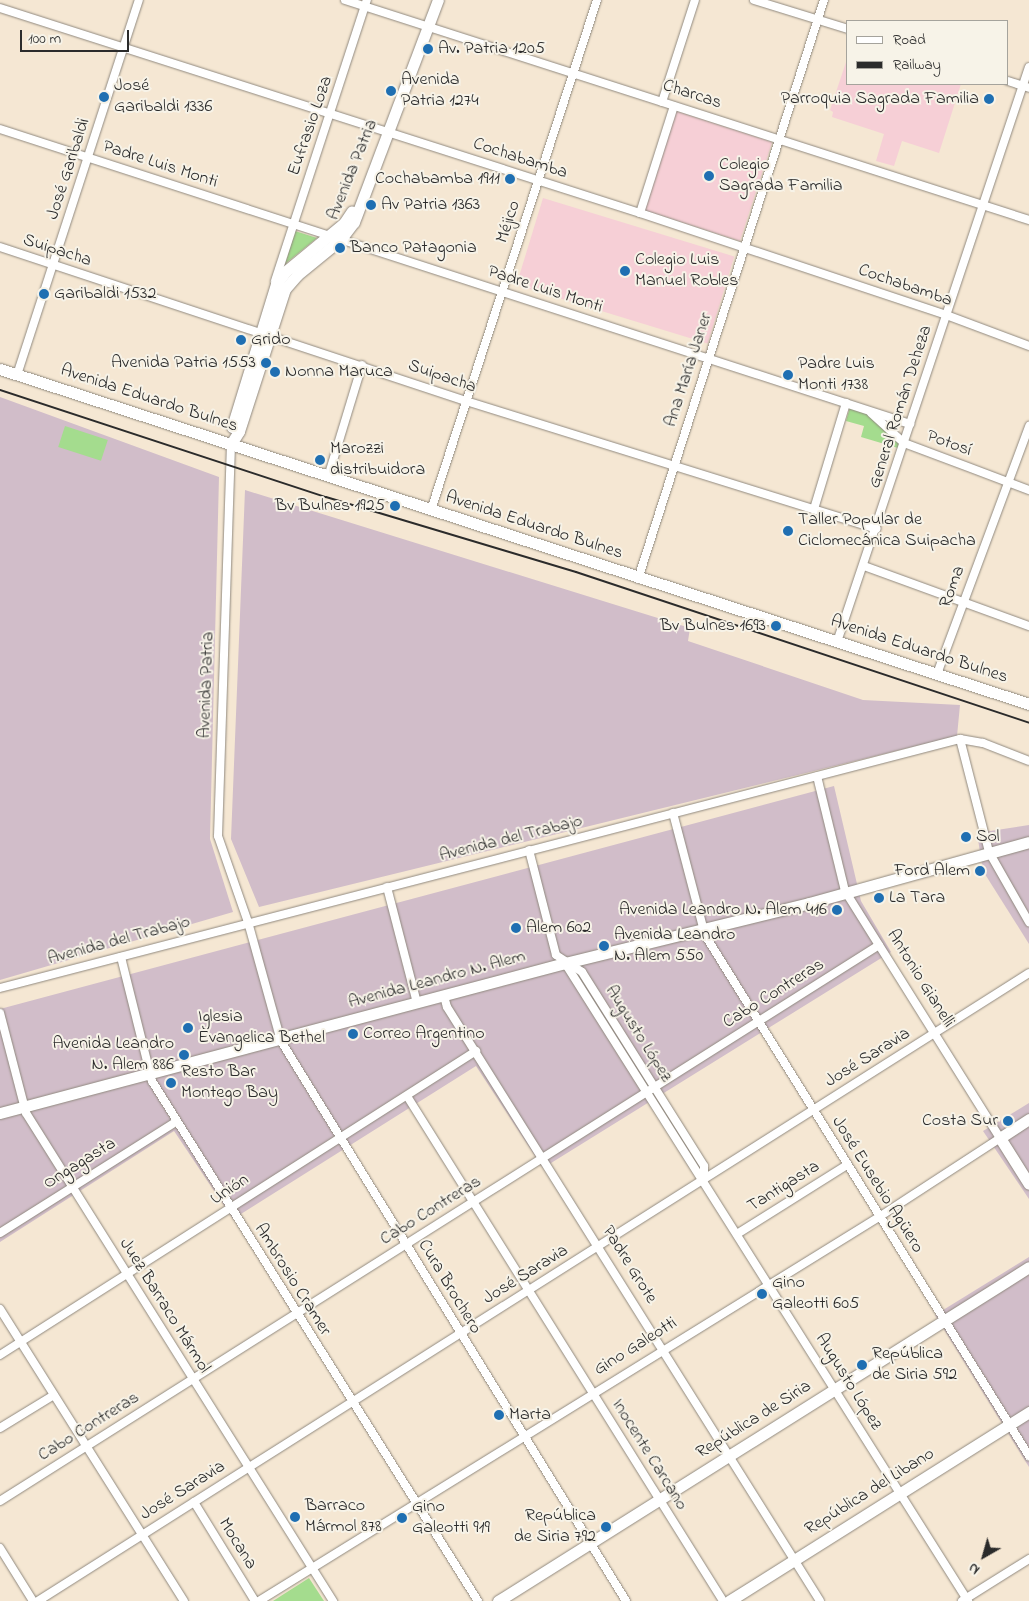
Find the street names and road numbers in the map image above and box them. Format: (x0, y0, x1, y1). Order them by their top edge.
street label: Eufrasio Loza (284, 73, 338, 179)
street label: Charcas (660, 75, 724, 115)
street label: José Garibaldi (42, 116, 96, 222)
street label: Avenida Patria (323, 116, 383, 224)
street label: Cochabamba (470, 134, 570, 184)
street label: Padre Luis Monti (100, 136, 220, 194)
street label: Méjico (492, 198, 526, 246)
street label: Suipacha (20, 230, 94, 272)
street label: Cochabamba (855, 260, 955, 312)
street label: Padre Luis Monti (485, 261, 605, 319)
street label: Ana María Janer (660, 310, 718, 430)
street label: General Román Deheza (864, 323, 938, 491)
street label: Suipacha (405, 355, 479, 399)
street label: Avenida Eduardo Bulnes (58, 360, 240, 438)
street label: Potosí (923, 426, 975, 462)
street label: Avenida Eduardo Bulnes (443, 487, 625, 565)
street label: Roma (935, 563, 971, 611)
street label: Avenida Eduardo Bulnes (828, 611, 1010, 689)
street label: Avenida Patria (194, 631, 220, 739)
street label: Avenida del Trabajo (437, 811, 585, 867)
street label: Avenida del Trabajo (45, 912, 193, 970)
street label: Antonio Gianelli (881, 926, 959, 1032)
street label: Avenida Leandro N. Alem (346, 946, 528, 1014)
street label: Cabo Contreras (719, 954, 829, 1034)
street label: Augusto López (600, 982, 676, 1086)
street label: José Saravia (821, 1023, 915, 1093)
street label: José Eusebio Agüero (826, 1113, 928, 1257)
street label: Ongagasta (40, 1133, 120, 1195)
street label: Tantigasta (744, 1156, 824, 1218)
street label: Unión (207, 1170, 253, 1210)
street label: Cabo Contreras (376, 1171, 486, 1251)
street label: Ambrosio Cramer (249, 1220, 335, 1340)
street label: Padre Grote (597, 1222, 661, 1308)
street label: Juez Barraco Mármol (114, 1235, 214, 1377)
street label: Cura Brochero (412, 1236, 486, 1338)
street label: José Saravia (479, 1240, 573, 1310)
street label: Gino Galeotti (590, 1313, 682, 1381)
street label: Augusto López (810, 1330, 886, 1434)
street label: República de Siria (693, 1376, 815, 1464)
street label: Cabo Contreras (34, 1387, 144, 1467)
street label: Inocente Carcano (606, 1395, 692, 1515)
street label: República del Libano (801, 1443, 939, 1541)
street label: José Saravia (136, 1456, 230, 1526)
street label: Mocana (213, 1514, 261, 1574)

